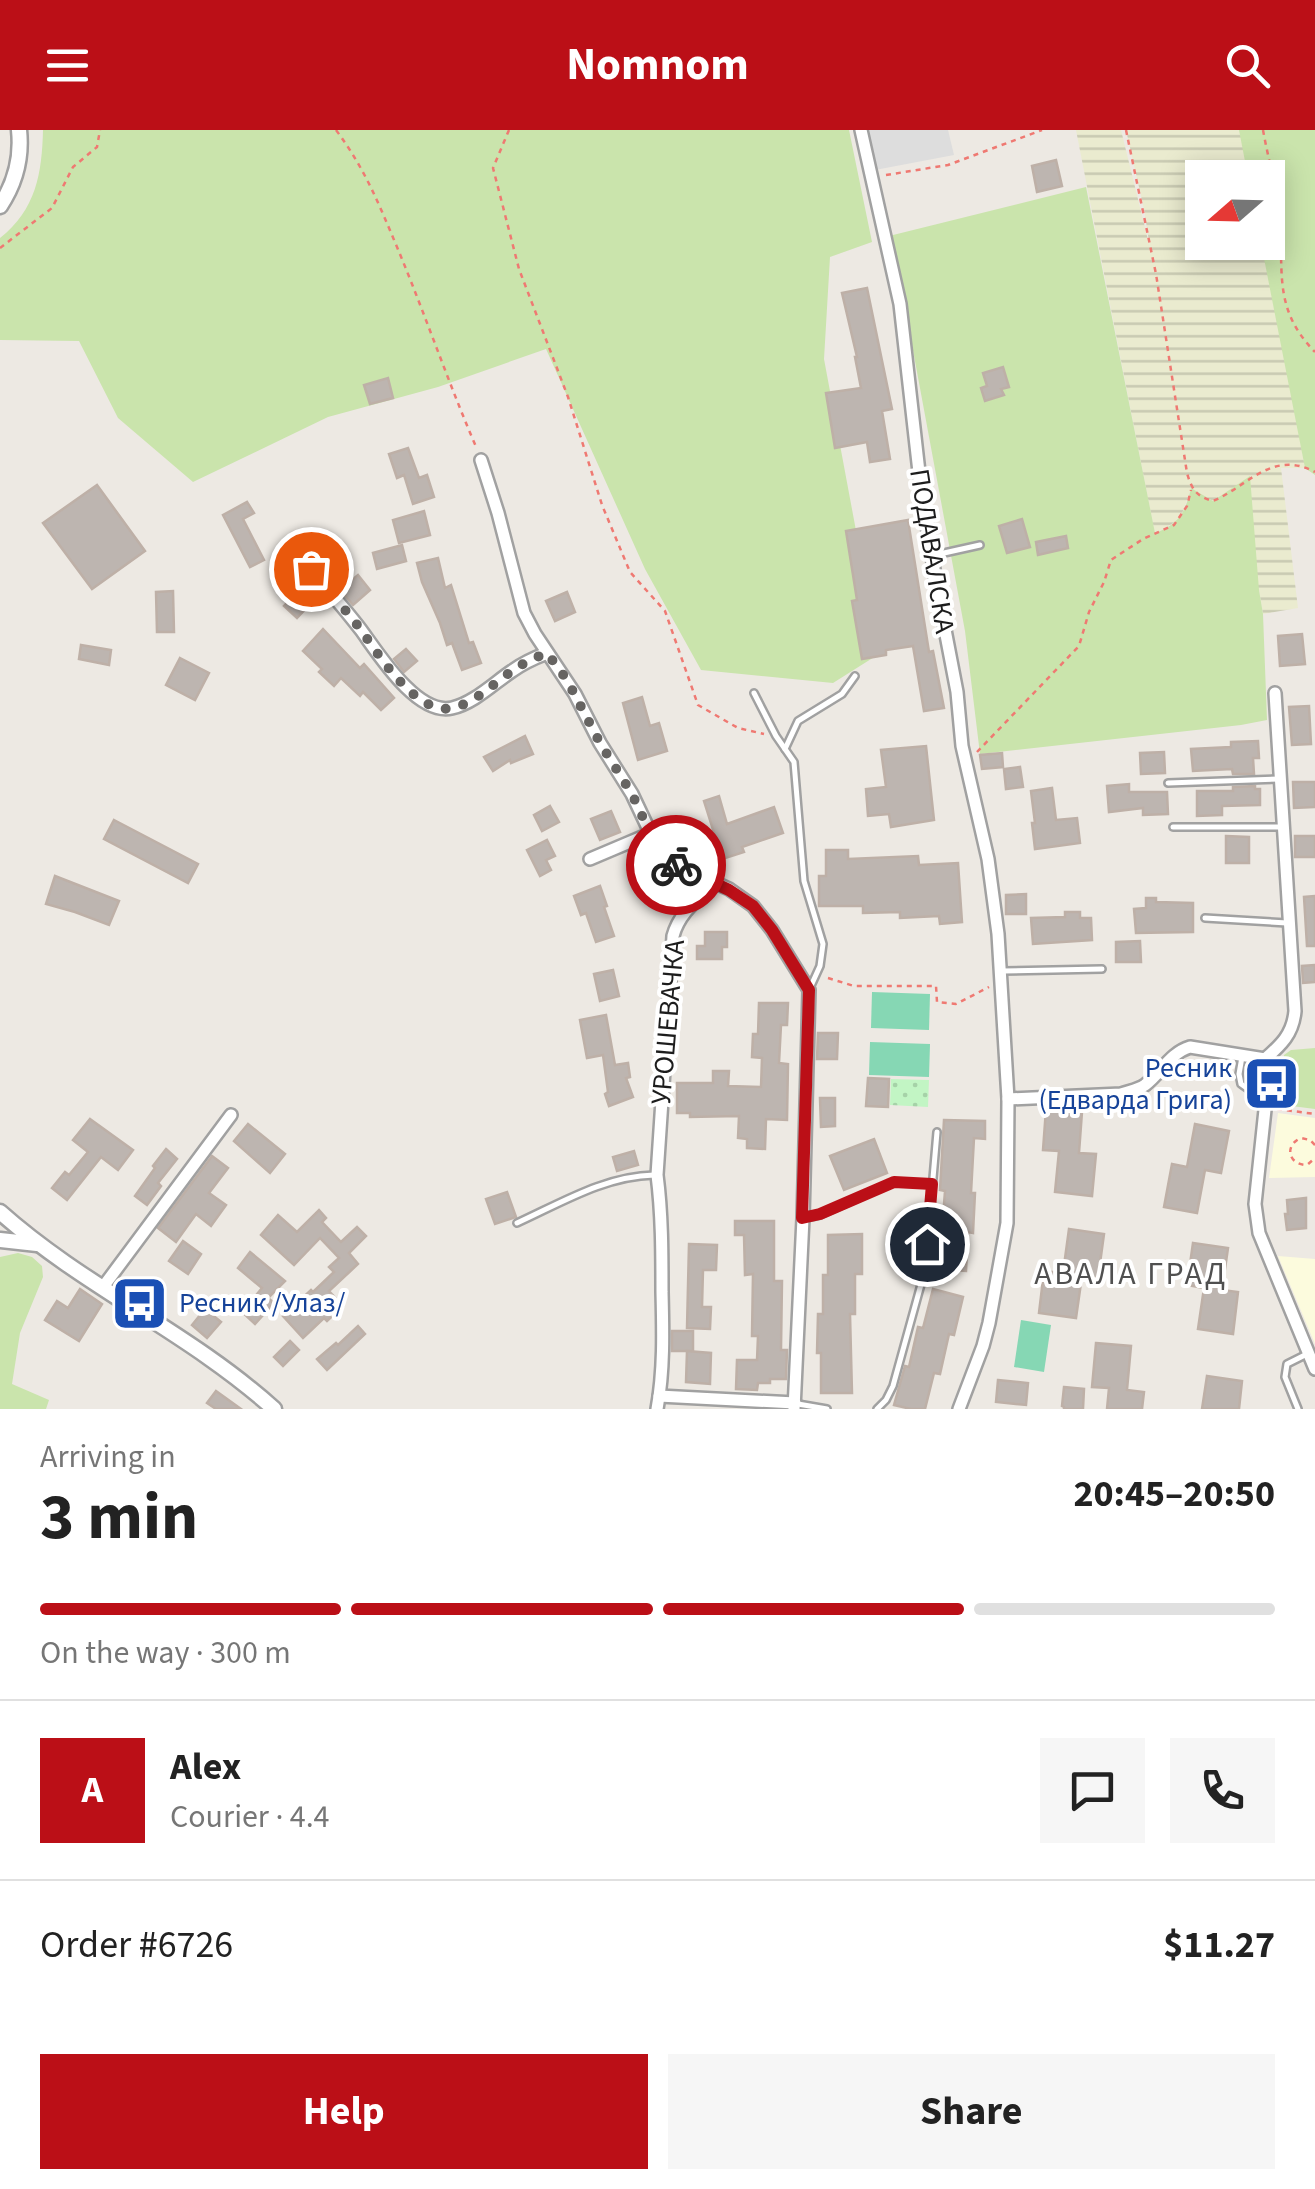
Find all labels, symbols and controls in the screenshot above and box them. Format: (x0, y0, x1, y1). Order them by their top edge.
text: Nomnom (566, 33, 749, 97)
icon: menu (40, 38, 95, 93)
icon: search (1220, 38, 1275, 93)
north arrow (1185, 160, 1285, 260)
map controls (1185, 160, 1285, 260)
street label: ПОДАВАЛСКА (899, 466, 965, 637)
pin (269, 527, 354, 612)
icon: bag (284, 542, 339, 597)
courier (626, 815, 726, 915)
icon: bike (649, 838, 704, 893)
street label: УРОШЕВАЧКА (641, 937, 695, 1106)
place label: Ресник (Едварда Грига) (1038, 1048, 1232, 1120)
bus stop icon: Ресник (Едварда Грига) (1241, 1054, 1301, 1114)
pin (885, 1202, 970, 1287)
icon: home (900, 1217, 955, 1272)
district label: АВАЛА ГРАД (1034, 1251, 1228, 1297)
bus stop icon: Ресник /Улаз/ (110, 1273, 170, 1333)
place label: Ресник /Улаз/ (179, 1283, 346, 1323)
text: Arriving in (40, 1434, 176, 1480)
text: 20:45–20:50 (1073, 1467, 1275, 1521)
text: 3 min (40, 1471, 198, 1564)
text: On the way · 300 m (40, 1630, 291, 1676)
button: chat (1040, 1738, 1145, 1843)
button: phone (1170, 1738, 1275, 1843)
text: Alex (170, 1740, 241, 1794)
text: A (82, 1763, 103, 1817)
text: Courier · 4.4 (170, 1794, 330, 1840)
text: Order #6726 (40, 1918, 233, 1972)
text: $11.27 (1163, 1918, 1275, 1972)
button: Help (40, 2054, 648, 2169)
button: Share (668, 2054, 1275, 2169)

